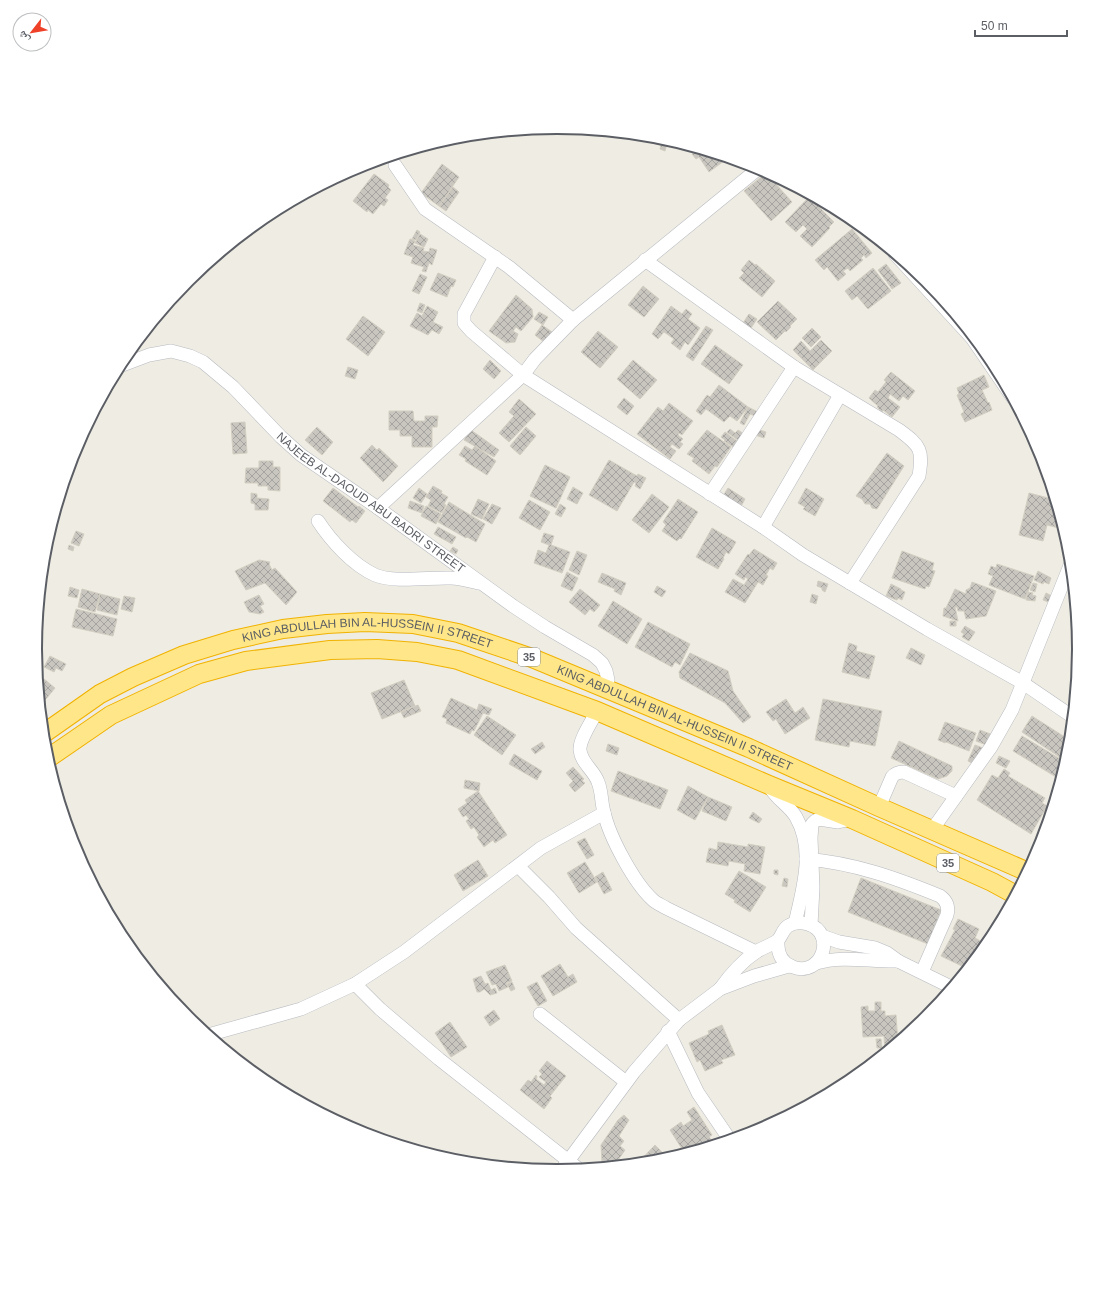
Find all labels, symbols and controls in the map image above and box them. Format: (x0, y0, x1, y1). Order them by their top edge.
north arrow (12, 12, 52, 52)
scale bar (975, 12, 1067, 38)
text: 50 m (981, 19, 1008, 33)
text: ش (15, 28, 33, 45)
street label: NAJEEB AL-DAOUD ABU BADRI STREET (274, 429, 468, 576)
street label: KING ABDULLAH BIN AL-HUSSEIN II STREET (241, 615, 495, 651)
road number: 35 (518, 648, 540, 666)
street label: KING ABDULLAH BIN AL-HUSSEIN II STREET (555, 662, 795, 774)
road number: 35 (937, 854, 959, 872)

